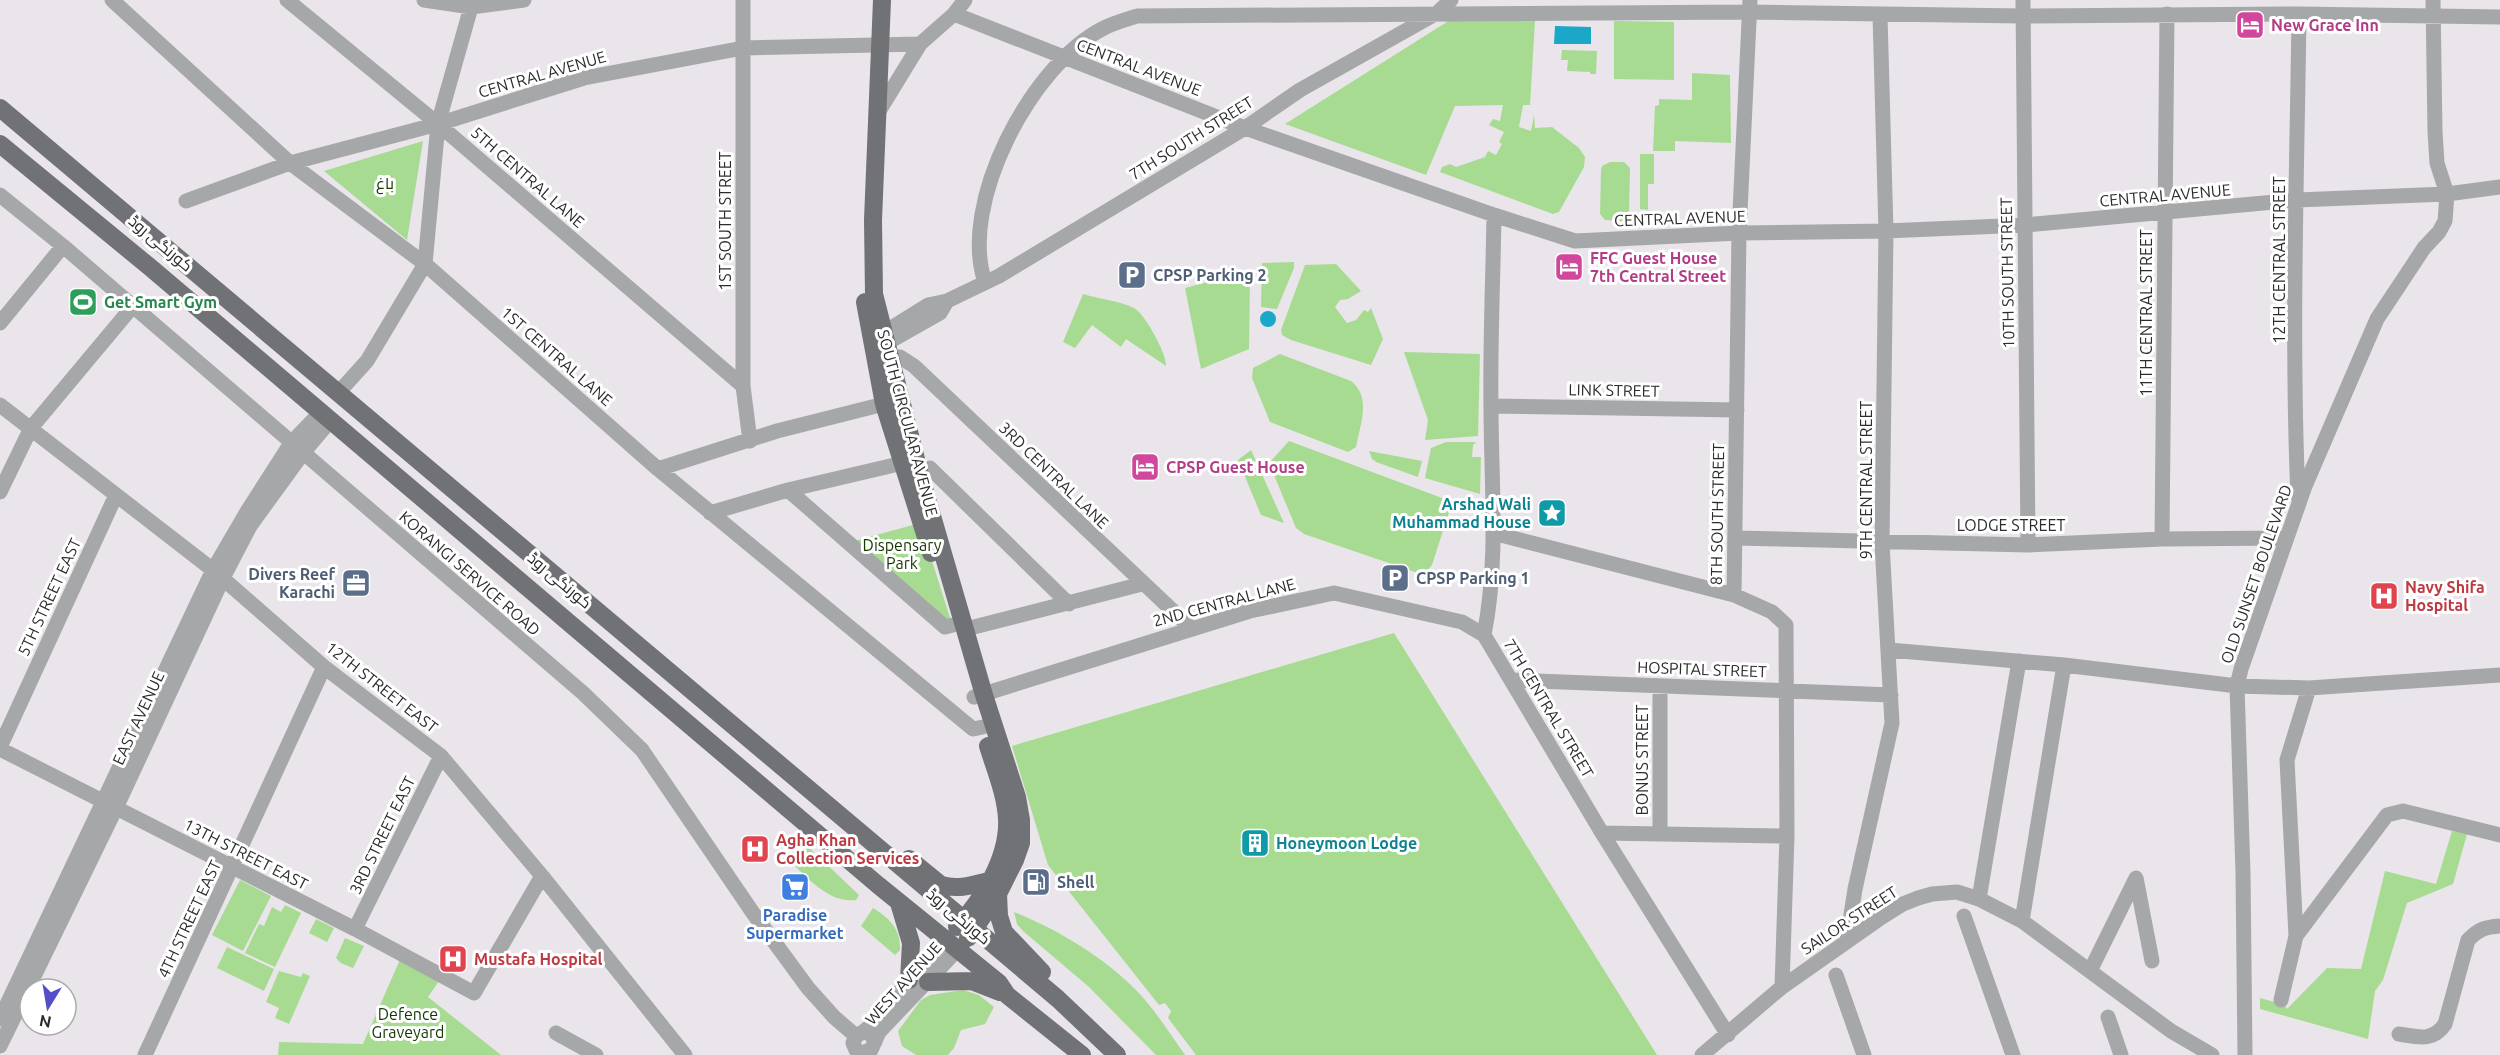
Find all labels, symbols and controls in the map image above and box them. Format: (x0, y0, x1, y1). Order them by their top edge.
hotel icon: New Grace Inn (2234, 9, 2266, 41)
place label: New Grace Inn (2271, 16, 2379, 34)
street label: CENTRAL AVENUE (1074, 35, 1204, 99)
street label: CENTRAL AVENUE (476, 47, 608, 101)
street label: 7TH SOUTH STREET (1126, 93, 1256, 183)
street label: 5TH CENTRAL LANE (468, 123, 588, 231)
street label: 1ST SOUTH STREET (716, 151, 734, 291)
park label: باغ (376, 174, 394, 195)
street label: 12TH CENTRAL STREET (2270, 176, 2288, 344)
street label: CENTRAL AVENUE (2099, 180, 2231, 210)
street label: 10TH SOUTH STREET (1997, 197, 2017, 349)
street label: CENTRAL AVENUE (1614, 207, 1746, 229)
street label: کورنگی روڈ (124, 211, 196, 276)
street label: 11TH CENTRAL STREET (2137, 229, 2155, 397)
place label: FFC Guest House 7th Central Street (1590, 249, 1726, 285)
hotel icon: FFC Guest House 7th Central Street (1553, 251, 1585, 283)
parking icon: CPSP Parking 2 (1116, 259, 1148, 291)
place label: CPSP Parking 2 (1153, 266, 1267, 284)
sports icon: Get Smart Gym (67, 286, 99, 318)
place label: Get Smart Gym (104, 293, 217, 311)
street label: 1ST CENTRAL LANE (498, 303, 616, 409)
street label: SOUTH CIRCULAR AVENUE (874, 328, 942, 518)
street label: LINK STREET (1568, 380, 1660, 400)
street label: 9TH CENTRAL STREET (1857, 401, 1875, 559)
street label: 3RD CENTRAL LANE (996, 418, 1112, 532)
street label: 8TH SOUTH STREET (1707, 443, 1727, 585)
hotel icon: CPSP Guest House (1129, 451, 1161, 483)
place label: CPSP Guest House (1166, 458, 1305, 476)
street label: OLD SUNSET BOULEVARD (2217, 482, 2295, 666)
place label: Arshad Wali Muhammad House (1392, 495, 1531, 531)
place icon: Arshad Wali Muhammad House (1536, 497, 1568, 529)
street label: KORANGI SERVICE ROAD (396, 507, 544, 639)
street label: LODGE STREET (1957, 516, 2065, 534)
street label: 5TH STREET EAST (14, 535, 84, 659)
park label: Dispensary Park (863, 536, 942, 572)
street label: کورنگی روڈ (523, 548, 595, 613)
parking icon: CPSP Parking 1 (1379, 562, 1411, 594)
place label: Divers Reef Karachi (248, 565, 335, 601)
office icon: Divers Reef Karachi (340, 567, 372, 599)
place label: CPSP Parking 1 (1416, 569, 1530, 587)
street label: 2ND CENTRAL LANE (1151, 574, 1297, 630)
place label: Navy Shifa Hospital (2405, 578, 2485, 614)
hospital icon: Navy Shifa Hospital (2368, 580, 2400, 612)
street label: 7TH CENTRAL STREET (1500, 635, 1598, 781)
street label: 12TH STREET EAST (323, 638, 441, 736)
street label: HOSPITAL STREET (1637, 658, 1767, 680)
street label: EAST AVENUE (109, 668, 167, 767)
street label: BONUS STREET (1633, 704, 1651, 816)
street label: 3RD STREET EAST (346, 773, 418, 897)
street label: 13TH STREET EAST (181, 815, 311, 893)
building icon: Honeymoon Lodge (1239, 827, 1271, 859)
place label: Agha Khan Collection Services (776, 831, 919, 867)
hospital icon: Agha Khan Collection Services (739, 833, 771, 865)
place label: Honeymoon Lodge (1276, 834, 1417, 852)
street label: 4TH STREET EAST (154, 857, 224, 981)
fuel station icon: Shell (1020, 866, 1052, 898)
supermarket icon: Paradise Supermarket (779, 871, 811, 903)
place label: Shell (1057, 873, 1095, 891)
street label: SAILOR STREET (1798, 882, 1900, 958)
street label: کورنگی روڈ (922, 884, 994, 949)
place label: Paradise Supermarket (746, 906, 844, 942)
street label: WEST AVENUE (861, 938, 945, 1028)
hospital icon: Mustafa Hospital (437, 943, 469, 975)
place label: Mustafa Hospital (474, 950, 603, 968)
north arrow (18, 977, 78, 1037)
park label: Defence Graveyard (372, 1005, 444, 1041)
text: N (38, 1012, 53, 1032)

